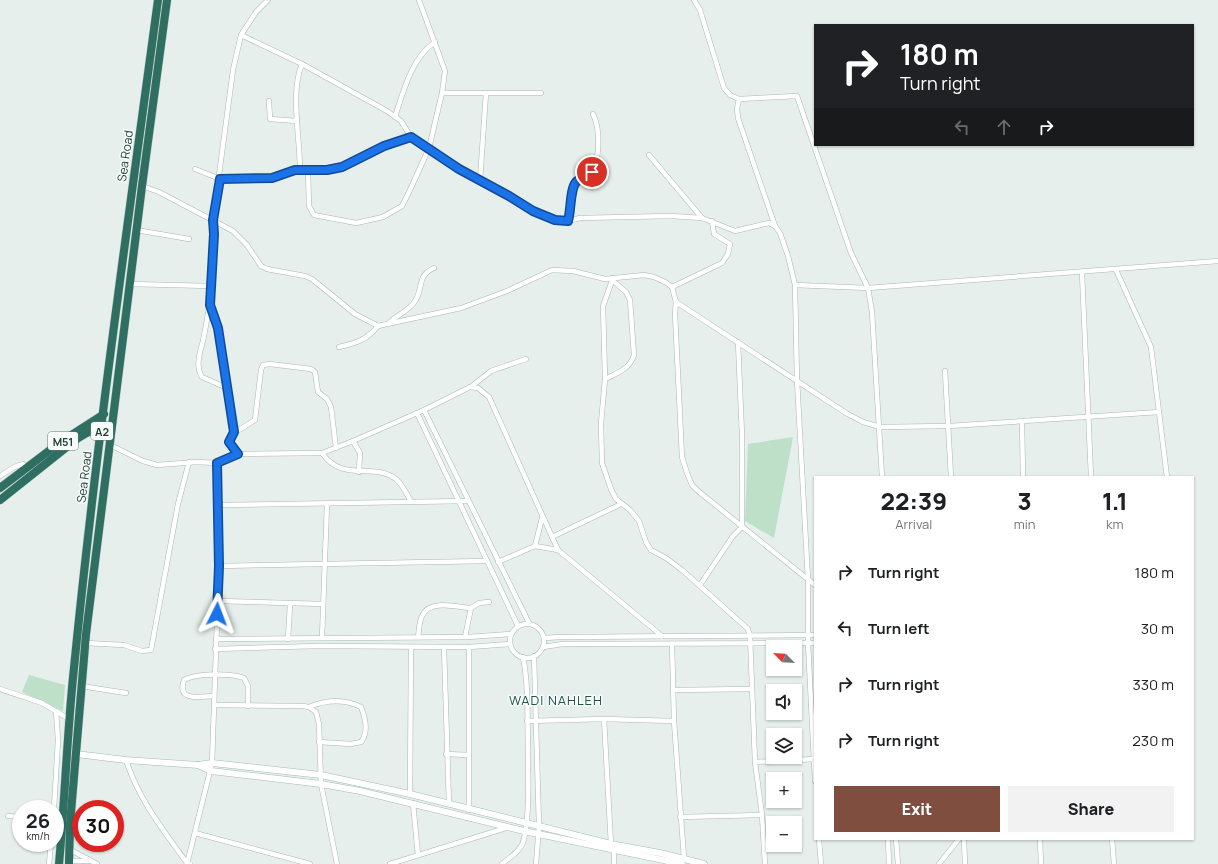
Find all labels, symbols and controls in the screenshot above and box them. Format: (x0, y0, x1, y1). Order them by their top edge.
text: 180 m (900, 35, 979, 73)
icon: right (834, 40, 886, 92)
text: Turn right (900, 71, 981, 95)
icon: left (951, 116, 973, 138)
icon: ahead (993, 116, 1015, 138)
icon: right (1035, 116, 1057, 138)
street label: Sea Road (113, 129, 137, 183)
pin (575, 155, 609, 189)
icon: arrive (581, 161, 603, 183)
road number: A2 (91, 422, 113, 440)
road number: M51 (48, 432, 78, 450)
street label: Sea Road (72, 450, 96, 504)
text: 22:39 (880, 484, 947, 517)
text: 3 (1017, 484, 1032, 517)
text: 1.1 (1102, 484, 1128, 517)
text: Arrival (895, 515, 932, 533)
text: min (1014, 515, 1035, 533)
text: km (1106, 515, 1123, 533)
icon: right (834, 561, 856, 583)
text: Turn right (868, 562, 939, 583)
text: 180 m (1135, 562, 1174, 583)
position arrow (196, 593, 238, 635)
icon: left (834, 617, 856, 639)
text: Turn left (868, 618, 930, 639)
text: 30 m (1141, 618, 1174, 639)
north arrow (766, 640, 802, 676)
map controls (766, 640, 802, 852)
icon: right (834, 673, 856, 695)
text: Turn right (868, 674, 939, 695)
text: 330 m (1133, 674, 1174, 695)
button: sound (766, 684, 802, 720)
district label: WADI NAHLEH (509, 691, 603, 709)
button: layers (766, 728, 802, 764)
icon: right (834, 729, 856, 751)
text: Turn right (868, 730, 939, 751)
text: 230 m (1132, 730, 1174, 751)
button: + (766, 772, 802, 808)
button: Exit (834, 786, 1000, 832)
button: Share (1008, 786, 1174, 832)
speed limit sign: 30 (72, 800, 124, 852)
text: 26 (26, 807, 50, 834)
button: − (766, 816, 802, 852)
text: km/h (26, 829, 50, 843)

